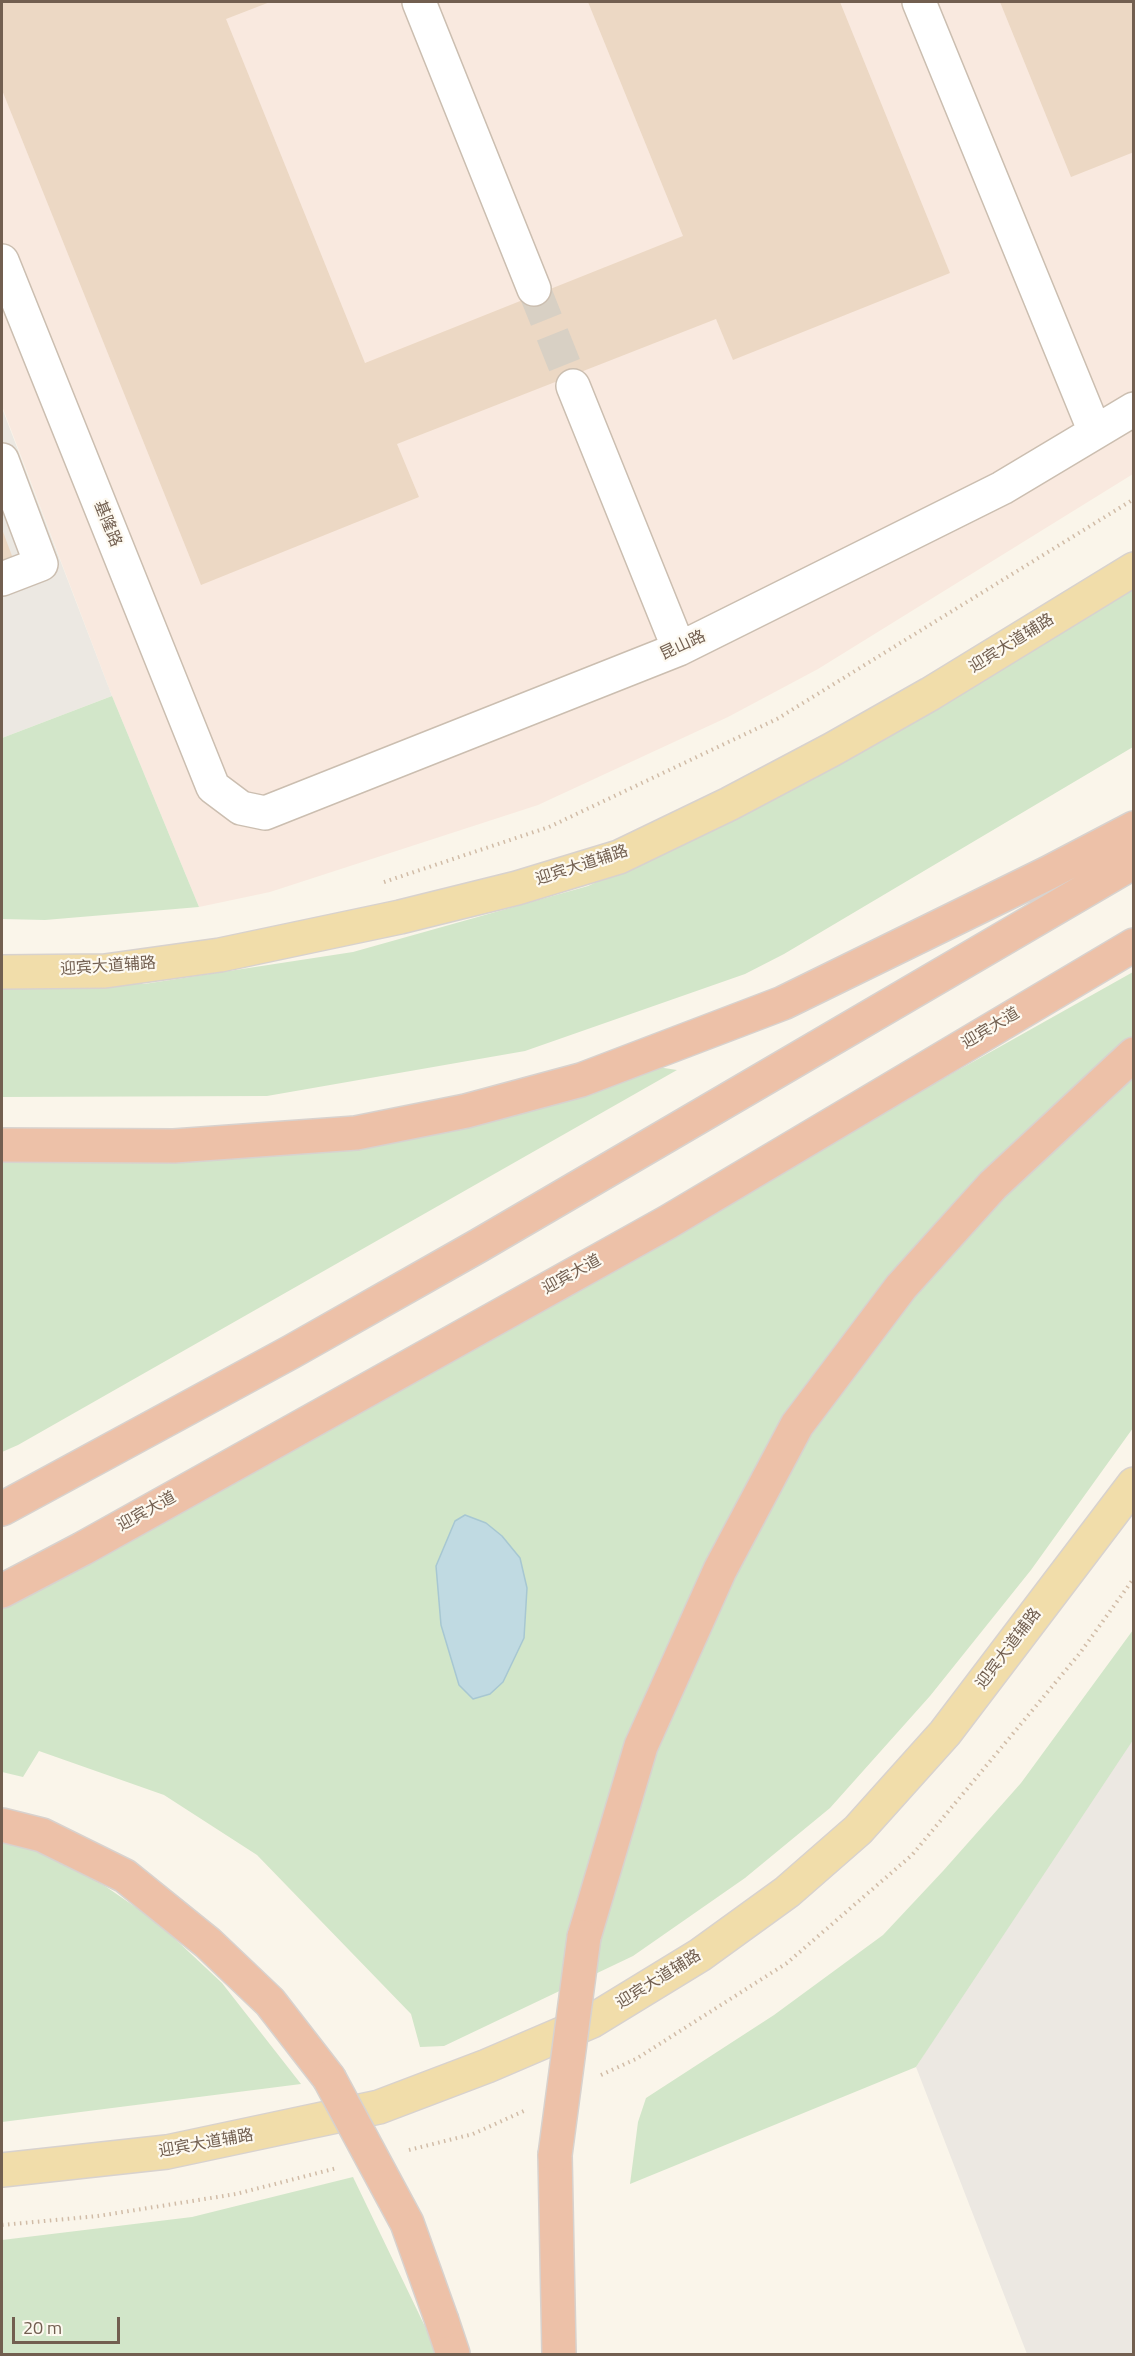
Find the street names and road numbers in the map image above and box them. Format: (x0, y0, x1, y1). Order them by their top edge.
street label: 基隆路 (89, 498, 125, 550)
street label: 迎宾大道辅路 (966, 610, 1058, 678)
street label: 昆山路 (657, 627, 709, 665)
street label: 迎宾大道辅路 (533, 842, 631, 890)
street label: 迎宾大道辅路 (59, 954, 157, 980)
street label: 迎宾大道 (959, 1004, 1023, 1054)
street label: 迎宾大道 (539, 1251, 605, 1299)
street label: 迎宾大道 (114, 1488, 180, 1536)
street label: 迎宾大道辅路 (972, 1605, 1046, 1693)
street label: 迎宾大道辅路 (613, 1946, 705, 2014)
street label: 迎宾大道辅路 (157, 2126, 255, 2162)

